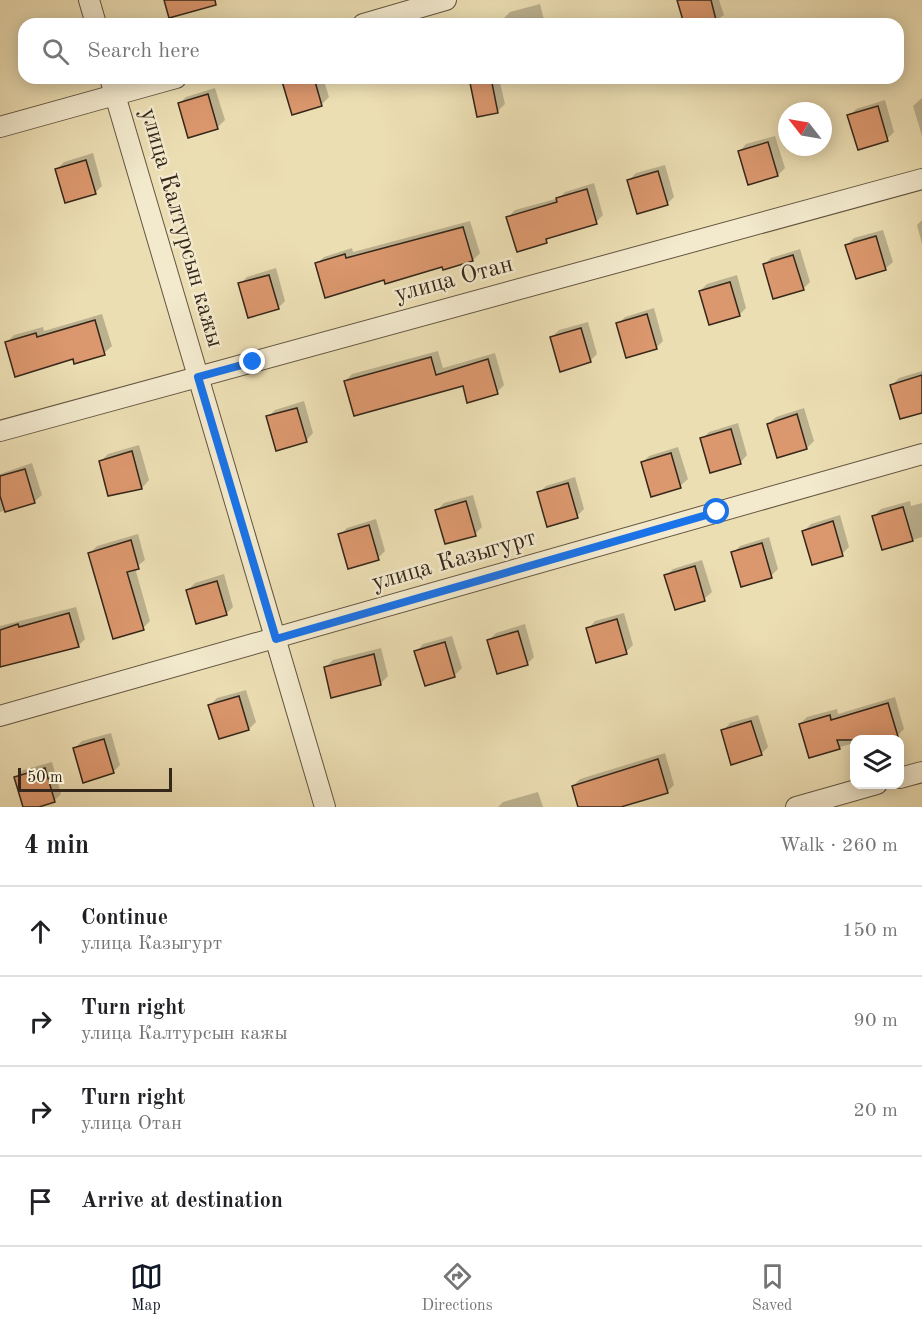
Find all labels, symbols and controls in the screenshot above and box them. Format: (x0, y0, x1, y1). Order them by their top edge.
search box (18, 18, 904, 84)
icon: search (39, 35, 72, 68)
text: Search here (87, 40, 200, 62)
north arrow (778, 102, 832, 156)
street label: улица Калтурсын кажы (135, 106, 227, 350)
street label: улица Отан (392, 253, 516, 307)
route end (239, 348, 265, 374)
route start (703, 498, 729, 524)
street label: улица Казыгурт (369, 526, 539, 596)
map controls (850, 735, 904, 789)
button: layers (850, 735, 904, 789)
scale bar (18, 765, 172, 792)
text: 50 m (27, 770, 63, 786)
text: 4 min (24, 833, 89, 859)
text: Walk · 260 m (779, 836, 898, 856)
text: Continue (81, 907, 168, 929)
icon: ahead (24, 915, 57, 948)
text: 150 m (842, 921, 898, 941)
text: улица Казыгурт (81, 934, 222, 954)
text: Turn right (81, 997, 185, 1019)
icon: right (24, 1005, 57, 1038)
text: 90 m (853, 1011, 898, 1031)
text: улица Калтурсын кажы (81, 1024, 288, 1044)
text: Turn right (81, 1087, 185, 1109)
icon: right (24, 1095, 57, 1128)
text: 20 m (853, 1101, 898, 1121)
text: улица Отан (81, 1114, 182, 1134)
icon: arrive (24, 1185, 57, 1218)
text: Arrive at destination (81, 1190, 283, 1212)
tab: Map (130, 1260, 163, 1316)
tab: Directions (422, 1260, 493, 1316)
tab: Saved (752, 1260, 792, 1316)

